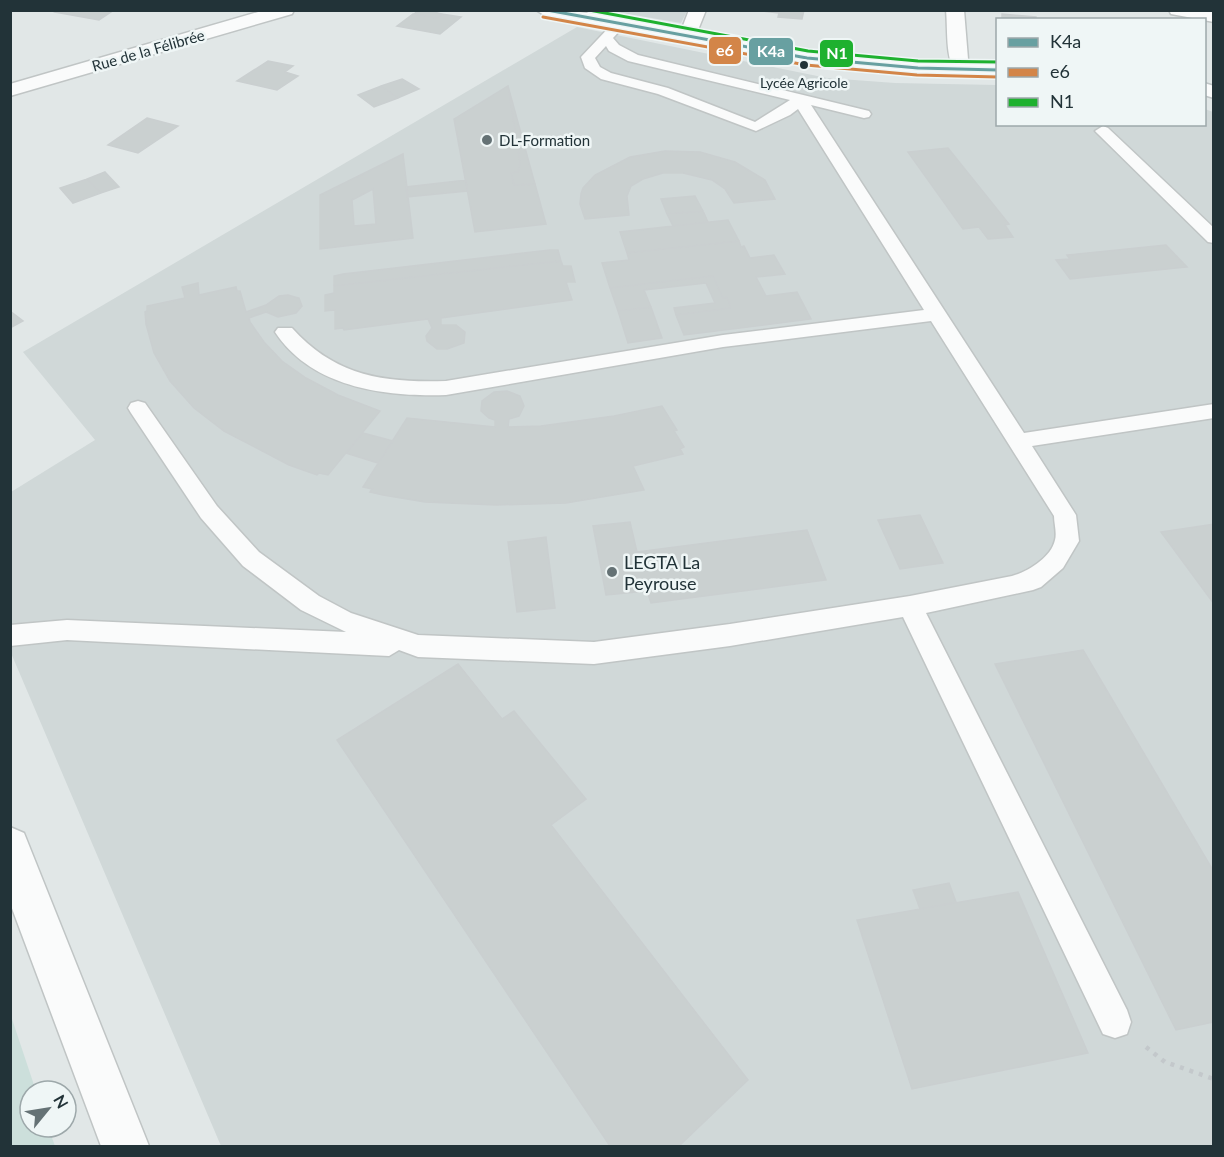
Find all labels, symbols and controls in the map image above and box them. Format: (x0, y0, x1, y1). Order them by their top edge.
legend (996, 18, 1206, 126)
street label: Rue de la Félibrée (90, 25, 207, 75)
text: K4a (1050, 30, 1081, 52)
line badge: e6 (708, 36, 742, 65)
line badge: K4a (748, 37, 794, 66)
line badge: N1 (819, 39, 854, 68)
text: e6 (716, 40, 734, 59)
text: K4a (757, 41, 785, 60)
text: N1 (826, 43, 848, 62)
marker: Lycée Agricole (798, 59, 810, 71)
text: e6 (1050, 60, 1070, 82)
place label: Lycée Agricole (760, 74, 848, 91)
text: N1 (1050, 90, 1074, 112)
place label: DL-Formation (499, 131, 590, 149)
marker: DL-Formation (480, 133, 494, 147)
place label: LEGTA La Peyrouse (624, 551, 700, 594)
marker: LEGTA La Peyrouse (605, 565, 619, 579)
north arrow (18, 1079, 78, 1139)
text: N (50, 1091, 73, 1111)

